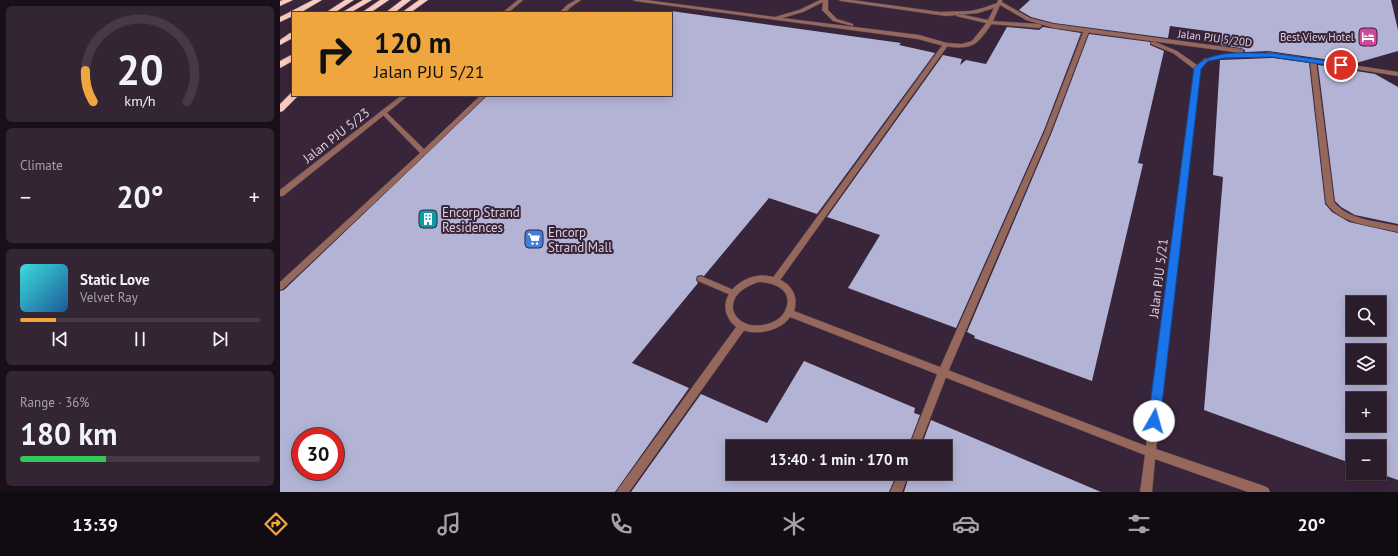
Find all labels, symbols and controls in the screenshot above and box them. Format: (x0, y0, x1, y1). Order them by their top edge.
text: 120 m (374, 24, 451, 61)
street label: Jalan PJU 5/20D (1176, 26, 1253, 50)
hotel icon: Best View Hotel (1357, 26, 1379, 48)
icon: right (308, 28, 360, 80)
place label: Best View Hotel (1280, 30, 1355, 44)
text: 20 (116, 43, 164, 96)
pin (1324, 48, 1358, 82)
icon: arrive (1330, 54, 1352, 76)
text: Jalan PJU 5/21 (374, 60, 485, 83)
text: km/h (124, 90, 156, 109)
street label: Jalan PJU 5/23 (299, 104, 373, 167)
text: Climate (20, 157, 63, 174)
text: 20° (116, 177, 164, 216)
text: − (20, 183, 31, 211)
text: + (249, 183, 260, 211)
place label: Encorp Strand Residences (442, 204, 520, 236)
building icon: Encorp Strand Residences (417, 208, 439, 230)
place label: Encorp Strand Mall (548, 224, 612, 256)
supermarket icon: Encorp Strand Mall (523, 228, 545, 250)
street label: Jalan PJU 5/21 (1145, 237, 1172, 320)
text: Static Love (80, 270, 150, 289)
text: Velvet Ray (80, 289, 138, 306)
map controls (1346, 296, 1386, 480)
button: search (1346, 296, 1386, 336)
icon: previous (49, 328, 71, 350)
icon: pause (129, 328, 151, 350)
icon: next (209, 328, 231, 350)
button: layers (1346, 344, 1386, 384)
button: + (1346, 392, 1386, 432)
text: Range · 36% (20, 394, 89, 411)
position arrow (1133, 400, 1175, 442)
text: 180 km (20, 414, 118, 453)
speed limit sign: 30 (292, 428, 344, 480)
button: − (1346, 440, 1386, 480)
text: 13:40 · 1 min · 170 m (770, 450, 908, 469)
icon: directions (262, 510, 290, 538)
icon: music (435, 510, 463, 538)
icon: phone (607, 510, 635, 538)
icon: climate (780, 510, 808, 538)
icon: car (952, 510, 980, 538)
icon: filters (1125, 510, 1153, 538)
text: 13:39 (72, 513, 118, 536)
text: 20° (1297, 513, 1326, 536)

